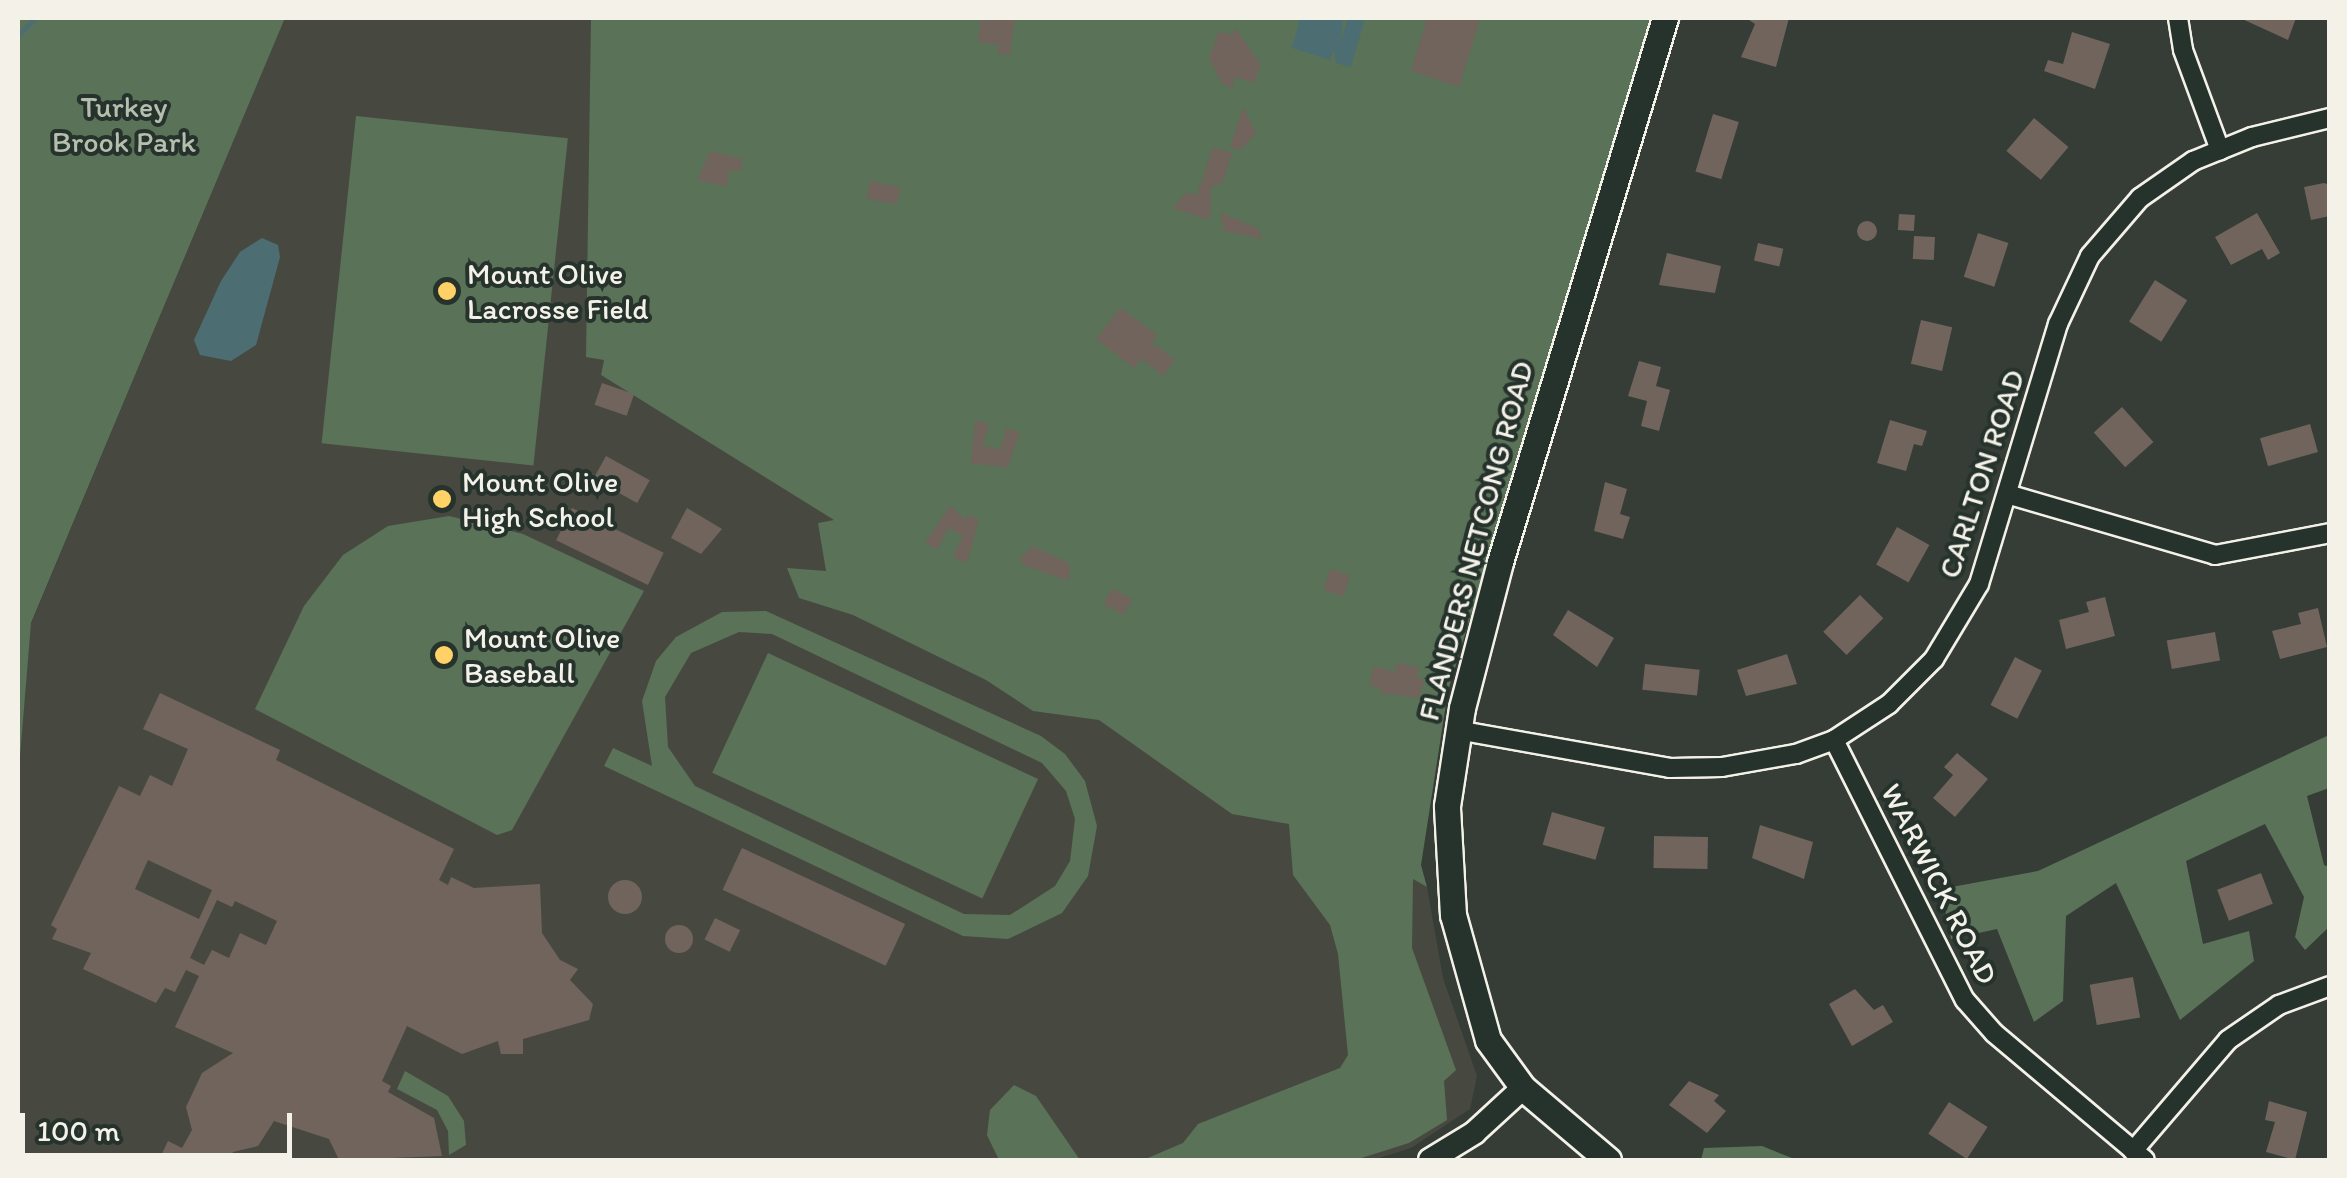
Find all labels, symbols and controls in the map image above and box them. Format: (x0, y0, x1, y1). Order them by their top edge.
park label: Turkey Brook Park (53, 89, 195, 160)
place label: Mount Olive Lacrosse Field (467, 256, 648, 326)
marker: Mount Olive Lacrosse Field (436, 280, 458, 302)
street label: FLANDERS NETCONG ROAD (1411, 358, 1541, 724)
street label: CARLTON ROAD (1932, 366, 2032, 582)
place label: Mount Olive High School (462, 464, 618, 534)
marker: Mount Olive High School (431, 488, 453, 510)
place label: Mount Olive Baseball (464, 620, 620, 690)
marker: Mount Olive Baseball (433, 644, 455, 666)
street label: WARWICK ROAD (1873, 778, 2005, 990)
scale bar (25, 1093, 298, 1155)
text: 100 m (37, 1112, 120, 1149)

